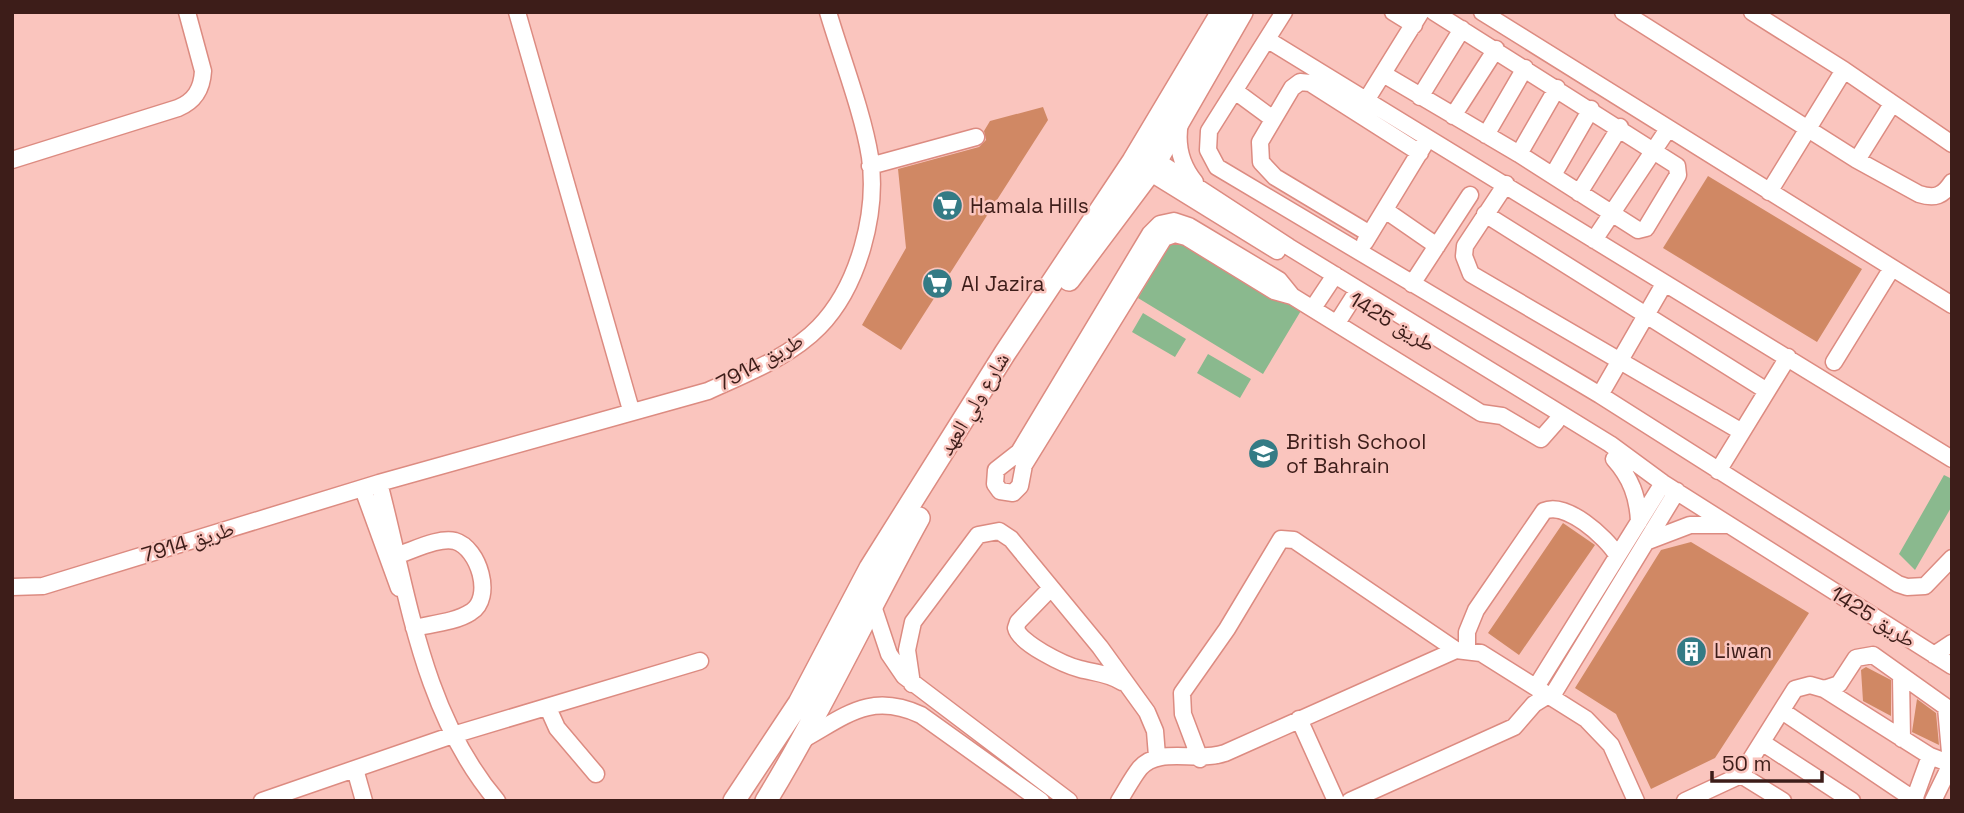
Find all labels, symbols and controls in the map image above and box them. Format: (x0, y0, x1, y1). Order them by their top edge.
supermarket icon: Hamala Hills (930, 189, 964, 223)
place label: Hamala Hills (970, 192, 1089, 219)
supermarket icon: Al Jazira (921, 267, 955, 301)
place label: Al Jazira (961, 270, 1045, 297)
street label: طريق 1425 (1344, 285, 1440, 358)
street label: طريق 7914 (712, 327, 808, 396)
street label: شارع ولي العهد (932, 347, 1018, 462)
place label: British School of Bahrain (1286, 428, 1426, 479)
school or university icon: British School of Bahrain (1246, 437, 1280, 471)
street label: طريق 7914 (138, 515, 237, 568)
street label: طريق 1425 (1826, 580, 1921, 653)
building icon: Liwan (1674, 634, 1708, 668)
place label: Liwan (1714, 637, 1772, 664)
scale bar (1712, 740, 1822, 784)
text: 50 m (1722, 750, 1772, 777)

